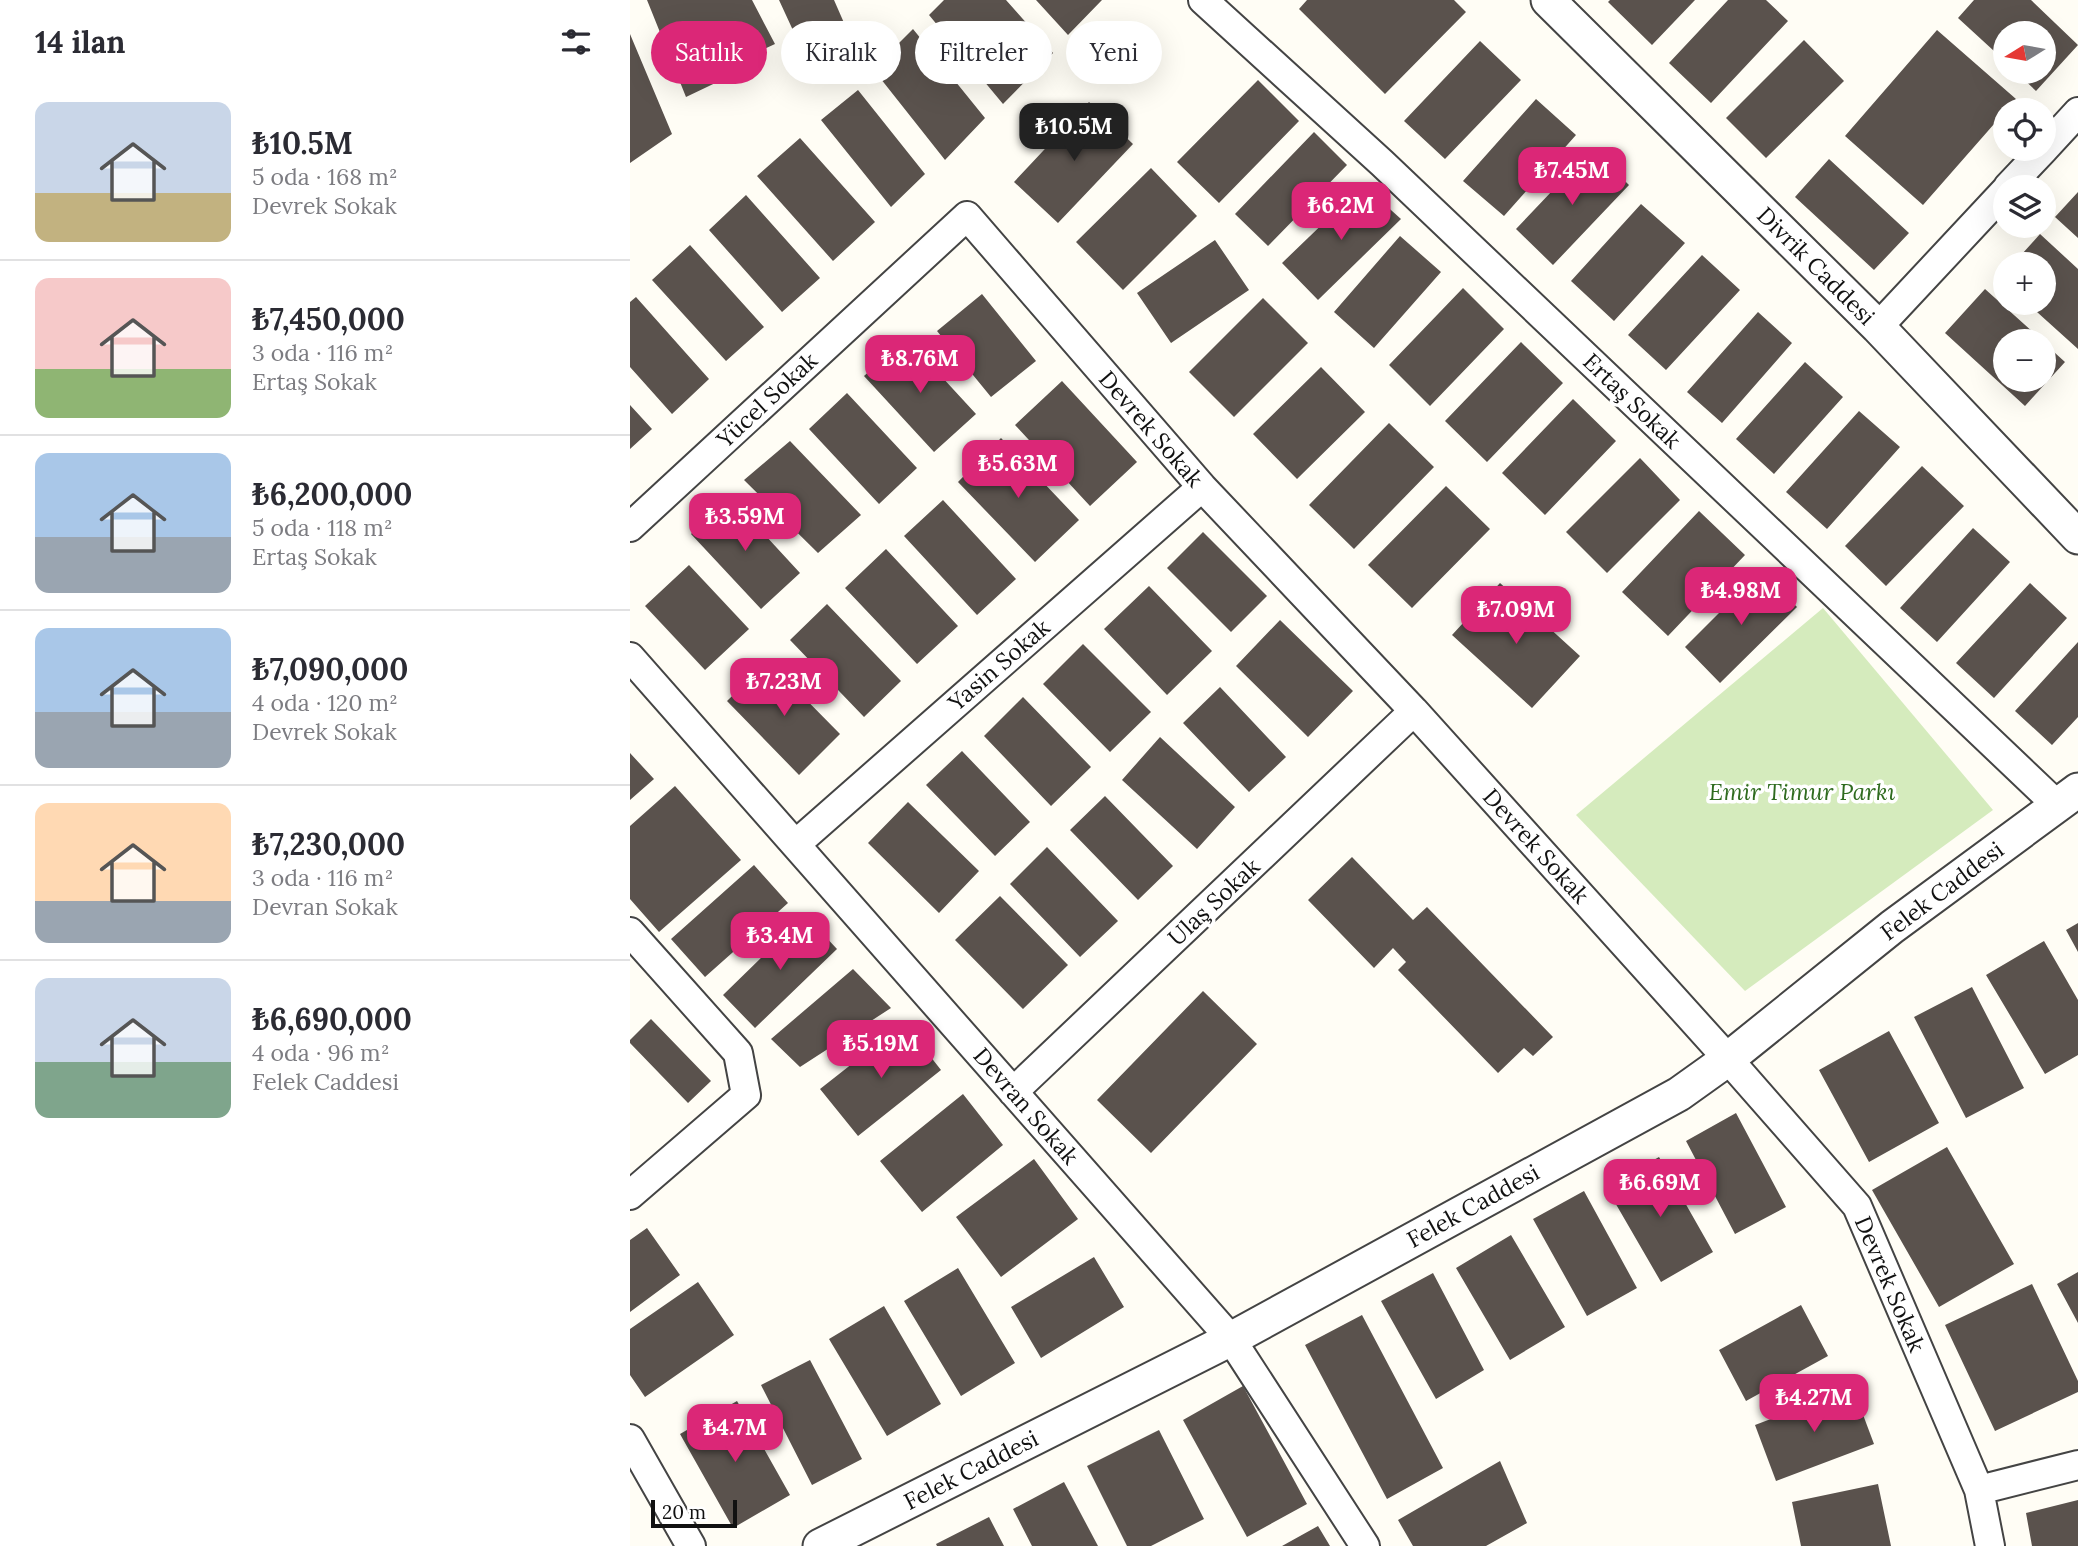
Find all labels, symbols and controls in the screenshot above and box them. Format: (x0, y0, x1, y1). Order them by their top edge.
chip: Satılık (651, 21, 767, 84)
chip: Kiralık (781, 21, 901, 84)
chip: Filtreler (915, 21, 1052, 84)
chip: Yeni (1066, 21, 1162, 84)
north arrow (1993, 21, 2056, 84)
map controls (1993, 21, 2056, 392)
text: 14 ilan (35, 23, 126, 61)
icon: filters (557, 23, 595, 61)
button: locate (1993, 98, 2056, 161)
pin: ₺10.5M (1017, 104, 1131, 163)
text: ₺10.5M (1035, 111, 1113, 140)
text: ₺10.5M (252, 124, 353, 162)
icon: home (91, 130, 175, 214)
pin: ₺7.45M (1515, 148, 1629, 207)
text: ₺7.45M (1534, 155, 1610, 184)
text: 5 oda · 168 m² (252, 162, 398, 191)
button: layers (1993, 175, 2056, 238)
pin: ₺6.2M (1292, 182, 1390, 242)
text: ₺6.2M (1308, 190, 1374, 219)
text: Devrek Sokak (252, 191, 397, 220)
street label: Divrik Caddesi (1751, 201, 1881, 331)
button: + (1993, 252, 2056, 315)
text: ₺7,450,000 (252, 300, 405, 338)
icon: home (91, 306, 175, 390)
button: − (1993, 329, 2056, 392)
pin: ₺8.76M (863, 336, 977, 395)
text: 3 oda · 116 m² (252, 338, 393, 367)
text: ₺8.76M (881, 343, 959, 372)
street label: Yücel Sokak (710, 345, 824, 454)
street label: Ertaş Sokak (1577, 347, 1688, 455)
street label: Devrek Sokak (1093, 365, 1210, 493)
text: Ertaş Sokak (252, 367, 377, 396)
pin: ₺5.63M (961, 440, 1075, 500)
text: ₺5.63M (978, 448, 1058, 477)
text: ₺6,200,000 (252, 475, 412, 513)
icon: home (91, 481, 175, 565)
pin: ₺3.59M (688, 494, 802, 553)
text: ₺3.59M (705, 501, 785, 530)
text: 5 oda · 118 m² (252, 513, 393, 542)
text: Ertaş Sokak (252, 542, 377, 571)
pin: ₺4.98M (1684, 568, 1798, 627)
text: ₺4.98M (1701, 575, 1781, 604)
pin: ₺7.09M (1459, 586, 1573, 646)
text: ₺7.09M (1477, 594, 1555, 623)
street label: Yasin Sokak (941, 612, 1056, 717)
text: ₺7,090,000 (252, 650, 408, 688)
icon: home (91, 656, 175, 740)
pin: ₺7.23M (727, 658, 841, 718)
text: ₺7.23M (746, 666, 822, 695)
text: 4 oda · 120 m² (252, 688, 398, 717)
text: Devrek Sokak (252, 717, 397, 746)
park label: Emir Timur Parkı (1709, 777, 1896, 806)
street label: Devrek Sokak (1477, 782, 1596, 910)
text: ₺7,230,000 (252, 825, 405, 863)
icon: home (91, 831, 175, 915)
street label: Felek Caddesi (1874, 835, 2009, 946)
street label: Ulaş Sokak (1162, 851, 1266, 952)
text: 3 oda · 116 m² (252, 863, 393, 892)
text: Devran Sokak (252, 892, 398, 921)
pin: ₺3.4M (731, 912, 829, 972)
text: ₺3.4M (747, 920, 813, 949)
text: ₺6,690,000 (252, 1000, 412, 1038)
icon: home (91, 1006, 175, 1090)
pin: ₺5.19M (824, 1020, 938, 1080)
text: ₺5.19M (843, 1028, 919, 1057)
text: 4 oda · 96 m² (252, 1038, 390, 1067)
street label: Devran Sokak (968, 1041, 1086, 1171)
text: Felek Caddesi (252, 1067, 399, 1096)
street label: Felek Caddesi (1401, 1157, 1544, 1254)
pin: ₺6.69M (1603, 1160, 1717, 1219)
text: ₺6.69M (1619, 1167, 1701, 1196)
street label: Devrek Sokak (1849, 1211, 1932, 1357)
pin: ₺4.27M (1757, 1374, 1871, 1434)
text: ₺4.27M (1776, 1382, 1852, 1411)
pin: ₺4.7M (686, 1404, 784, 1464)
text: ₺4.7M (703, 1412, 767, 1441)
street label: Felek Caddesi (899, 1423, 1043, 1516)
scale bar (651, 1497, 737, 1529)
text: 20 m (662, 1500, 706, 1524)

